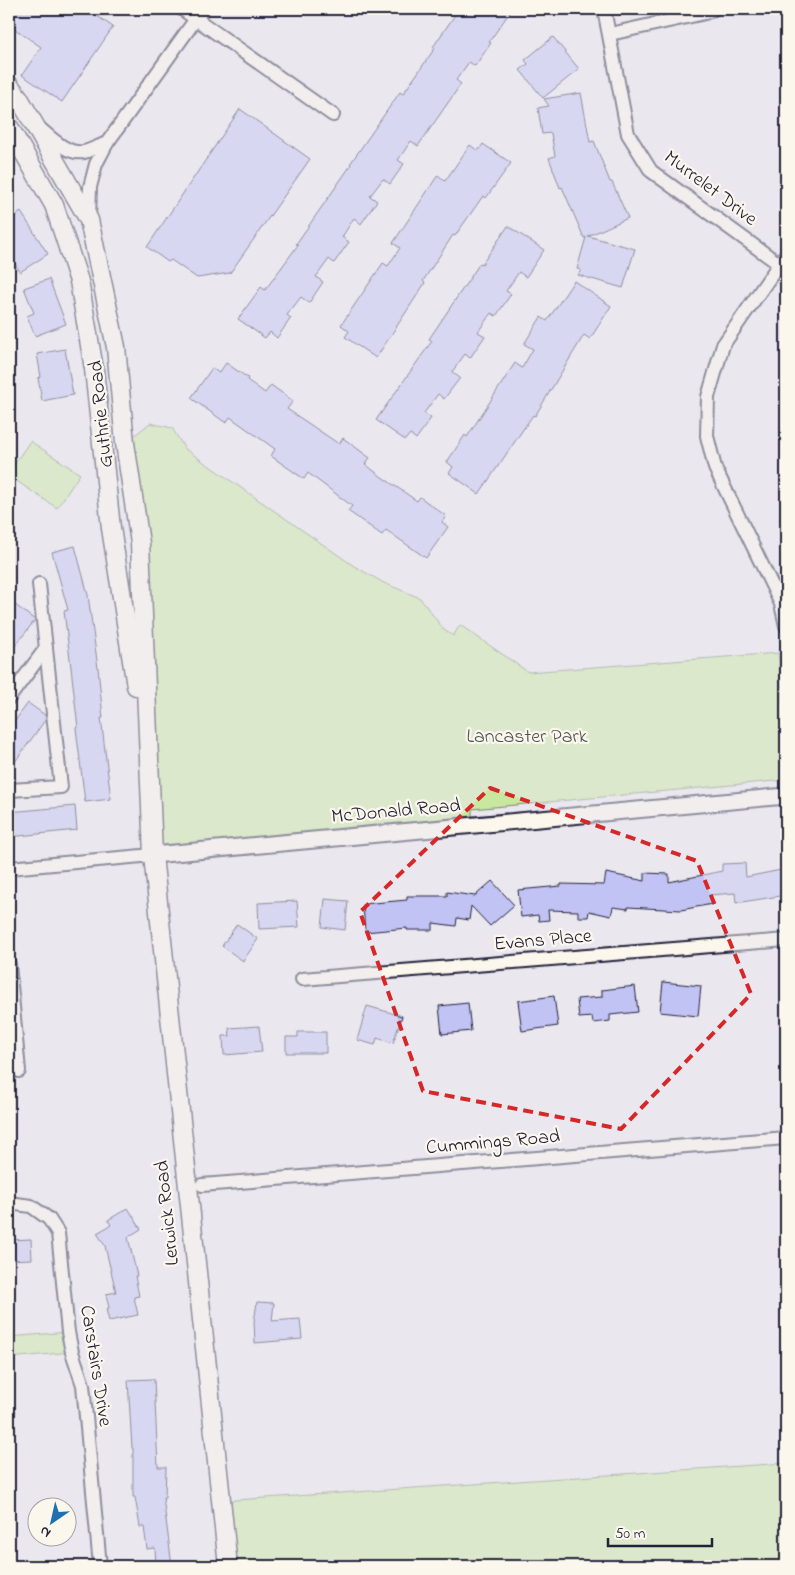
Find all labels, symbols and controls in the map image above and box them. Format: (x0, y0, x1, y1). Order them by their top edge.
street label: Murrelet Drive (657, 144, 763, 234)
street label: Guthrie Road (82, 359, 122, 469)
park label: Lancaster Park (467, 723, 588, 752)
street label: McDonald Road (330, 792, 462, 832)
street label: Evans Place (493, 922, 593, 960)
street label: Cummings Road (425, 1123, 561, 1164)
street label: Lerwick Road (148, 1159, 188, 1267)
street label: Carstairs Drive (71, 1303, 119, 1429)
north arrow (28, 1498, 78, 1548)
scale bar (608, 1515, 711, 1547)
text: N (36, 1520, 55, 1543)
text: 50 m (615, 1523, 646, 1545)

